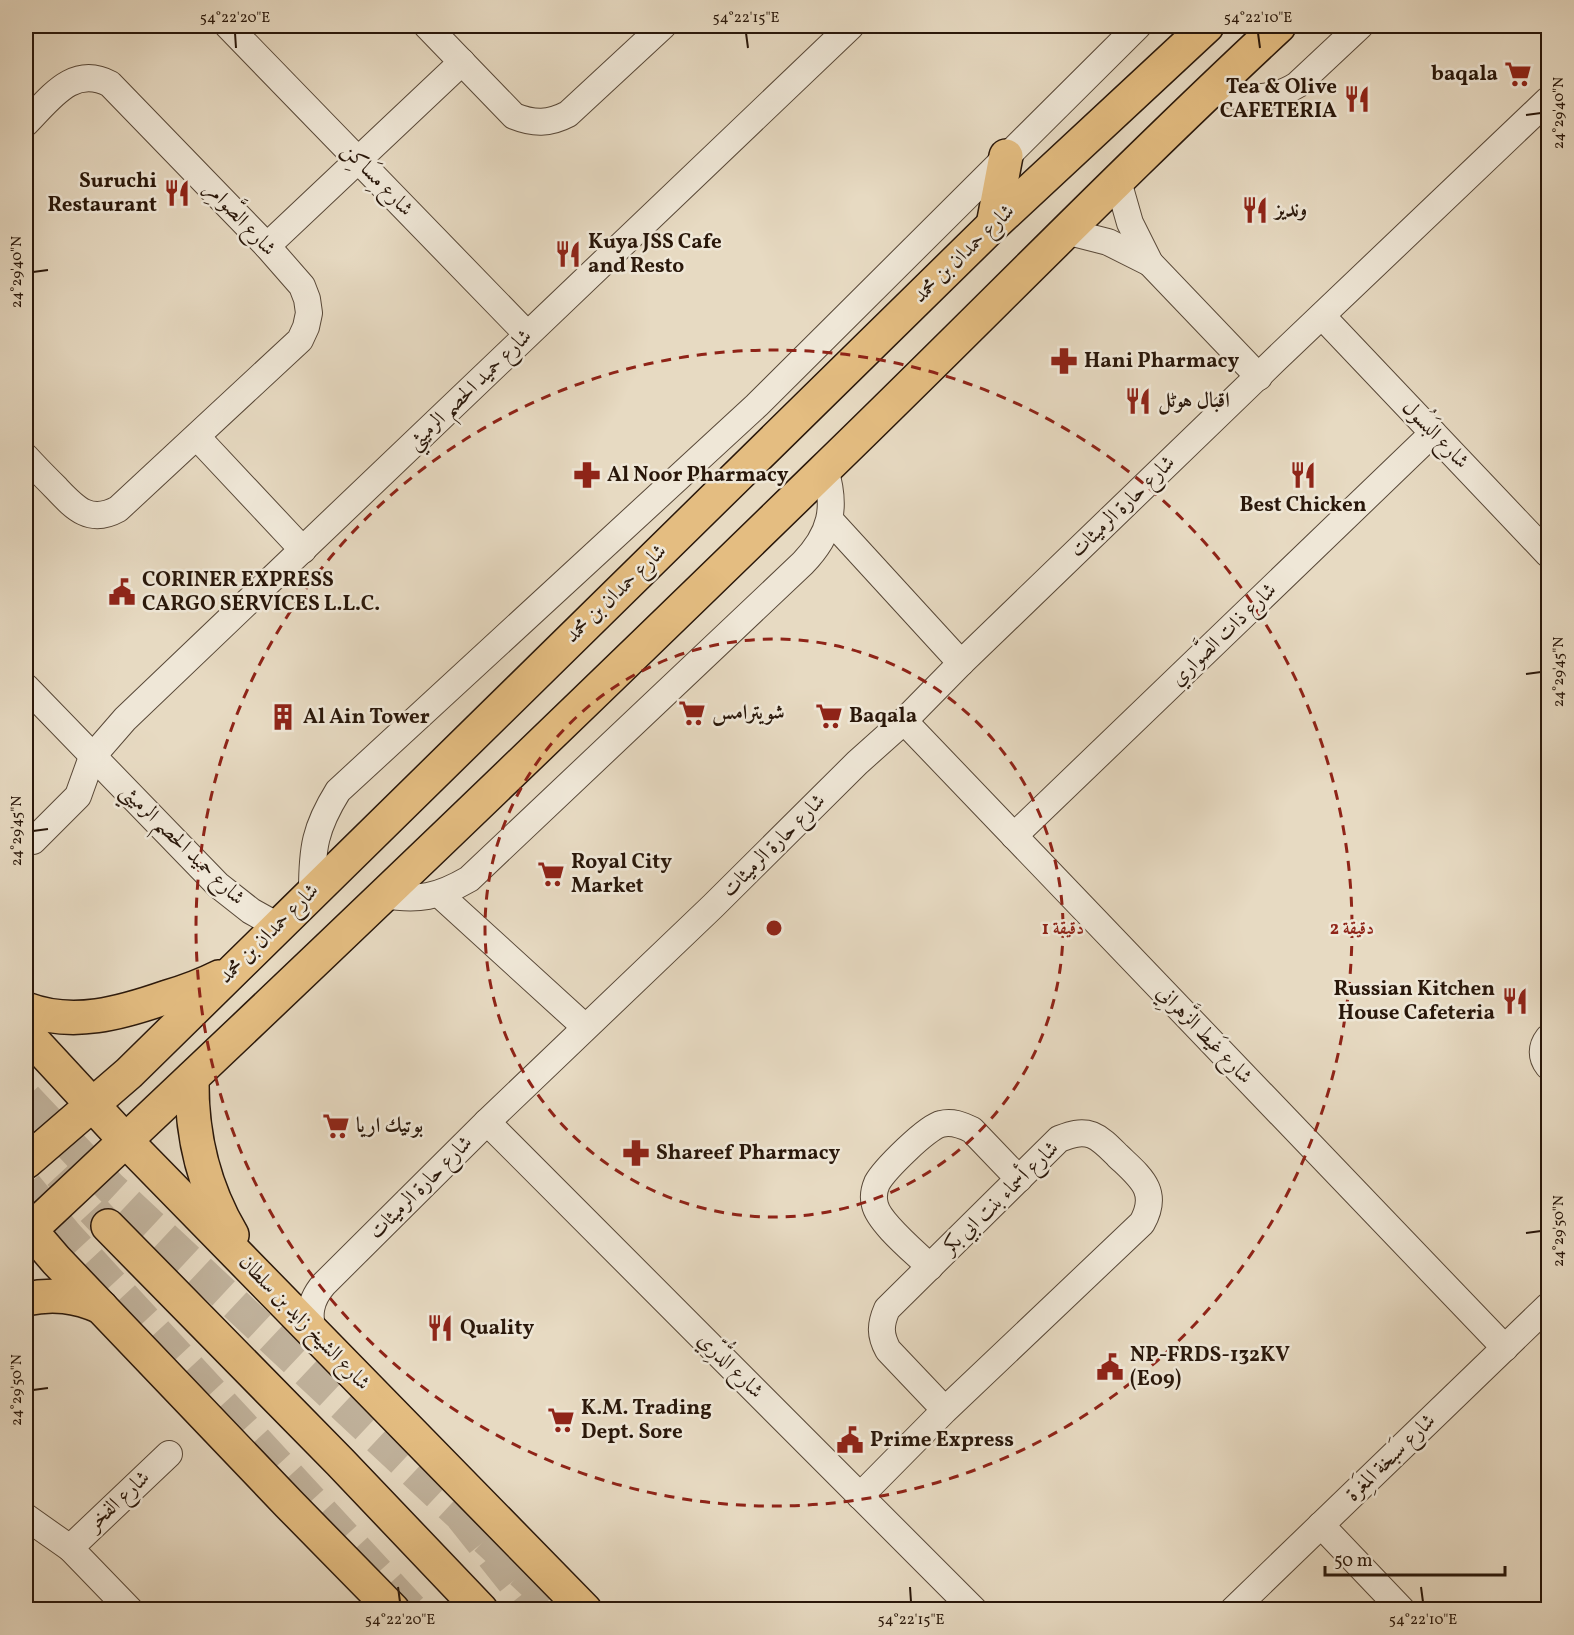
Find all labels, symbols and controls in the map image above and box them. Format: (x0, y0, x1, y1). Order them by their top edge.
text: 54°22'20"E (200, 8, 270, 29)
text: 54°22'15"E (712, 8, 780, 29)
text: 54°22'10"E (1224, 8, 1292, 29)
supermarket icon: baqala (1503, 59, 1533, 89)
place label: baqala (1431, 60, 1498, 89)
place label: Tea & Olive CAFETERIA (1220, 73, 1337, 126)
text: 24°29'40"N (1549, 77, 1570, 149)
restaurant icon: Tea & Olive CAFETERIA (1342, 84, 1372, 114)
street label: شارع مِسَاكِن (333, 135, 421, 225)
place label: Suruchi Restaurant (47, 167, 157, 220)
street label: شارع الصَّوامِر (196, 172, 286, 264)
restaurant icon: Suruchi Restaurant (162, 178, 192, 208)
restaurant icon: ونديز (1240, 195, 1270, 225)
place label: ونديز (1273, 196, 1307, 225)
street label: شارع حمدان بن محمد (907, 198, 1023, 312)
place label: Kuya JSS Cafe and Resto (588, 228, 722, 281)
text: 24°29'40"N (7, 236, 28, 308)
restaurant icon: Kuya JSS Cafe and Resto (553, 239, 583, 269)
street label: شارع حميد الحصم الرميثي (401, 323, 542, 461)
pharmacy icon: Hani Pharmacy (1049, 346, 1079, 376)
place label: Hani Pharmacy (1084, 347, 1239, 376)
restaurant icon: اقبال ہوٹل (1123, 386, 1153, 416)
place label: اقبال ہوٹل (1158, 387, 1230, 416)
street label: شارع البَسُول (1393, 391, 1479, 477)
street label: شارع حارة الرميثات (1064, 449, 1184, 566)
pharmacy icon: Al Noor Pharmacy (572, 460, 602, 490)
restaurant icon: Best Chicken (1288, 460, 1318, 490)
place label: Al Noor Pharmacy (607, 461, 789, 490)
place label: Best Chicken (1239, 491, 1367, 520)
street label: شارع حمدان بن محمد (559, 538, 675, 652)
place label: CORINER EXPRESS CARGO SERVICES L.L.C. (142, 566, 380, 619)
street label: شارع ذات الصَّواري (1161, 573, 1285, 695)
public building icon: CORINER EXPRESS CARGO SERVICES L.L.C. (107, 577, 137, 607)
text: 24°29'45"N (1549, 637, 1570, 707)
supermarket icon: شويترامس (677, 698, 707, 728)
place label: شويترامس (712, 699, 785, 728)
supermarket icon: Baqala (814, 701, 844, 731)
building icon: Al Ain Tower (268, 702, 298, 732)
place label: Baqala (849, 702, 917, 731)
place label: Al Ain Tower (303, 703, 430, 732)
street label: شارع حميد الحصم الرميثي (110, 778, 251, 916)
street label: شارع حارة الرميثات (716, 788, 834, 906)
text: 24°29'45"N (7, 796, 28, 866)
place label: Royal City Market (571, 848, 672, 901)
supermarket icon: Royal City Market (536, 859, 566, 889)
street label: شارع حمدان بن محمد (212, 877, 327, 992)
text: 1 دقيقة (1042, 917, 1084, 942)
text: 2 دقيقة (1330, 917, 1374, 942)
centre of rings (764, 918, 784, 938)
street label: شارع غَيط الزَّهرانِي (1147, 975, 1262, 1093)
place label: Russian Kitchen House Cafeteria (1333, 975, 1495, 1028)
restaurant icon: Russian Kitchen House Cafeteria (1500, 986, 1530, 1016)
supermarket icon: بوتيك اريا (321, 1111, 351, 1141)
place label: بوتيك اريا (356, 1112, 423, 1141)
street label: شارع حارة الرميثات (363, 1130, 481, 1248)
street label: شارع أسماء بنت ابي بكر (933, 1133, 1067, 1264)
pharmacy icon: Shareef Pharmacy (621, 1138, 651, 1168)
place label: Shareef Pharmacy (656, 1139, 841, 1168)
text: 24°29'50"N (1549, 1195, 1570, 1267)
street label: شارع الشيخ زايد بن سلطان (229, 1249, 377, 1399)
restaurant icon: Quality (425, 1313, 455, 1343)
place label: Quality (460, 1314, 534, 1343)
street label: شارع الدُّرِّي (689, 1321, 775, 1407)
place label: NP-FRDS-132KV (E09) (1130, 1341, 1290, 1394)
public building icon: NP-FRDS-132KV (E09) (1095, 1352, 1125, 1382)
text: 24°29'50"N (7, 1354, 28, 1426)
place label: K.M. Trading Dept. Sore (581, 1394, 712, 1447)
supermarket icon: K.M. Trading Dept. Sore (546, 1405, 576, 1435)
street label: شارع سَبخة المِغَرة (1338, 1406, 1444, 1510)
public building icon: Prime Express (835, 1425, 865, 1455)
place label: Prime Express (870, 1426, 1014, 1455)
street label: شارع الفخر (80, 1464, 158, 1541)
scale bar (1325, 1539, 1505, 1577)
text: 50 m (1334, 1549, 1373, 1574)
text: 54°22'20"E (365, 1610, 435, 1631)
text: 54°22'15"E (877, 1610, 945, 1631)
text: 54°22'10"E (1389, 1610, 1457, 1631)

